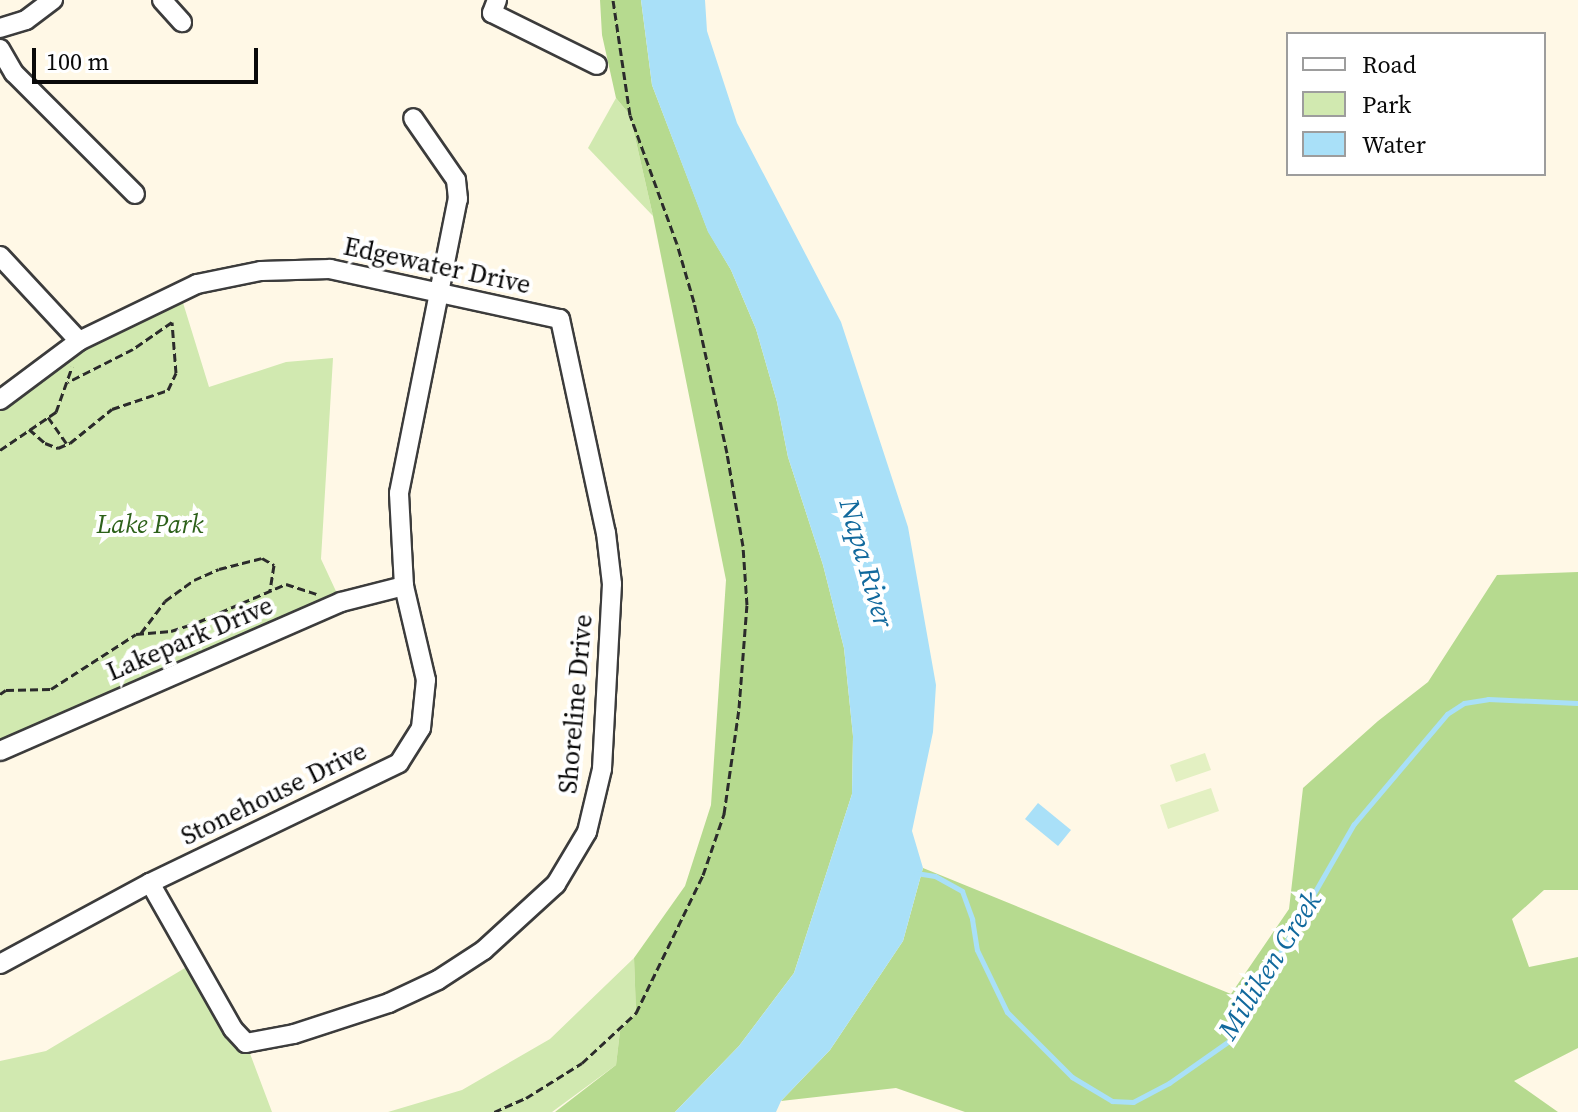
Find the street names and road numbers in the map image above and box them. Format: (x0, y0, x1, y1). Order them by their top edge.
street label: Edgewater Drive (341, 231, 533, 301)
street label: Lakepark Drive (102, 590, 278, 688)
street label: Shoreline Drive (553, 613, 599, 795)
street label: Stonehouse Drive (176, 736, 372, 852)

